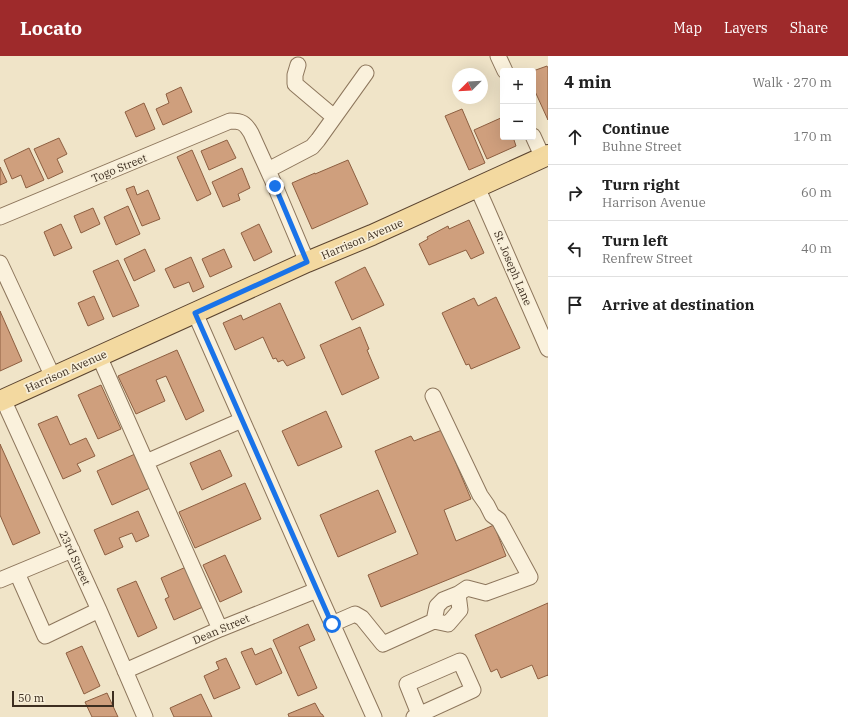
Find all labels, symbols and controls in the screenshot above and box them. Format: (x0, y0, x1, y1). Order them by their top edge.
text: Locato (20, 16, 82, 40)
text: Map (674, 19, 702, 37)
text: Layers (724, 19, 768, 37)
text: Share (790, 19, 828, 37)
north arrow (452, 68, 488, 104)
map controls (500, 68, 536, 140)
button: + (500, 68, 536, 104)
text: 4 min (564, 71, 612, 93)
text: Walk · 270 m (753, 74, 832, 91)
button: − (500, 104, 536, 140)
text: Continue (602, 119, 669, 138)
icon: ahead (564, 126, 586, 148)
text: 170 m (793, 128, 832, 145)
text: Buhne Street (602, 138, 682, 155)
street label: Togo Street (89, 151, 149, 185)
text: Turn right (602, 175, 680, 194)
route end (266, 177, 284, 195)
icon: right (564, 182, 586, 204)
text: 60 m (801, 184, 832, 201)
text: Harrison Avenue (602, 194, 706, 211)
street label: Harrison Avenue (319, 215, 405, 263)
street label: St. Joseph Lane (491, 228, 535, 308)
text: Turn left (602, 231, 668, 250)
icon: left (564, 238, 586, 260)
text: 40 m (801, 240, 832, 257)
text: Renfrew Street (602, 250, 693, 267)
icon: arrive (564, 294, 586, 316)
text: Arrive at destination (602, 295, 754, 314)
street label: Harrison Avenue (23, 347, 109, 395)
street label: 23rd Street (56, 529, 94, 587)
street label: Dean Street (191, 611, 252, 647)
route start (323, 615, 341, 633)
scale bar (12, 689, 114, 708)
text: 50 m (18, 691, 44, 705)

